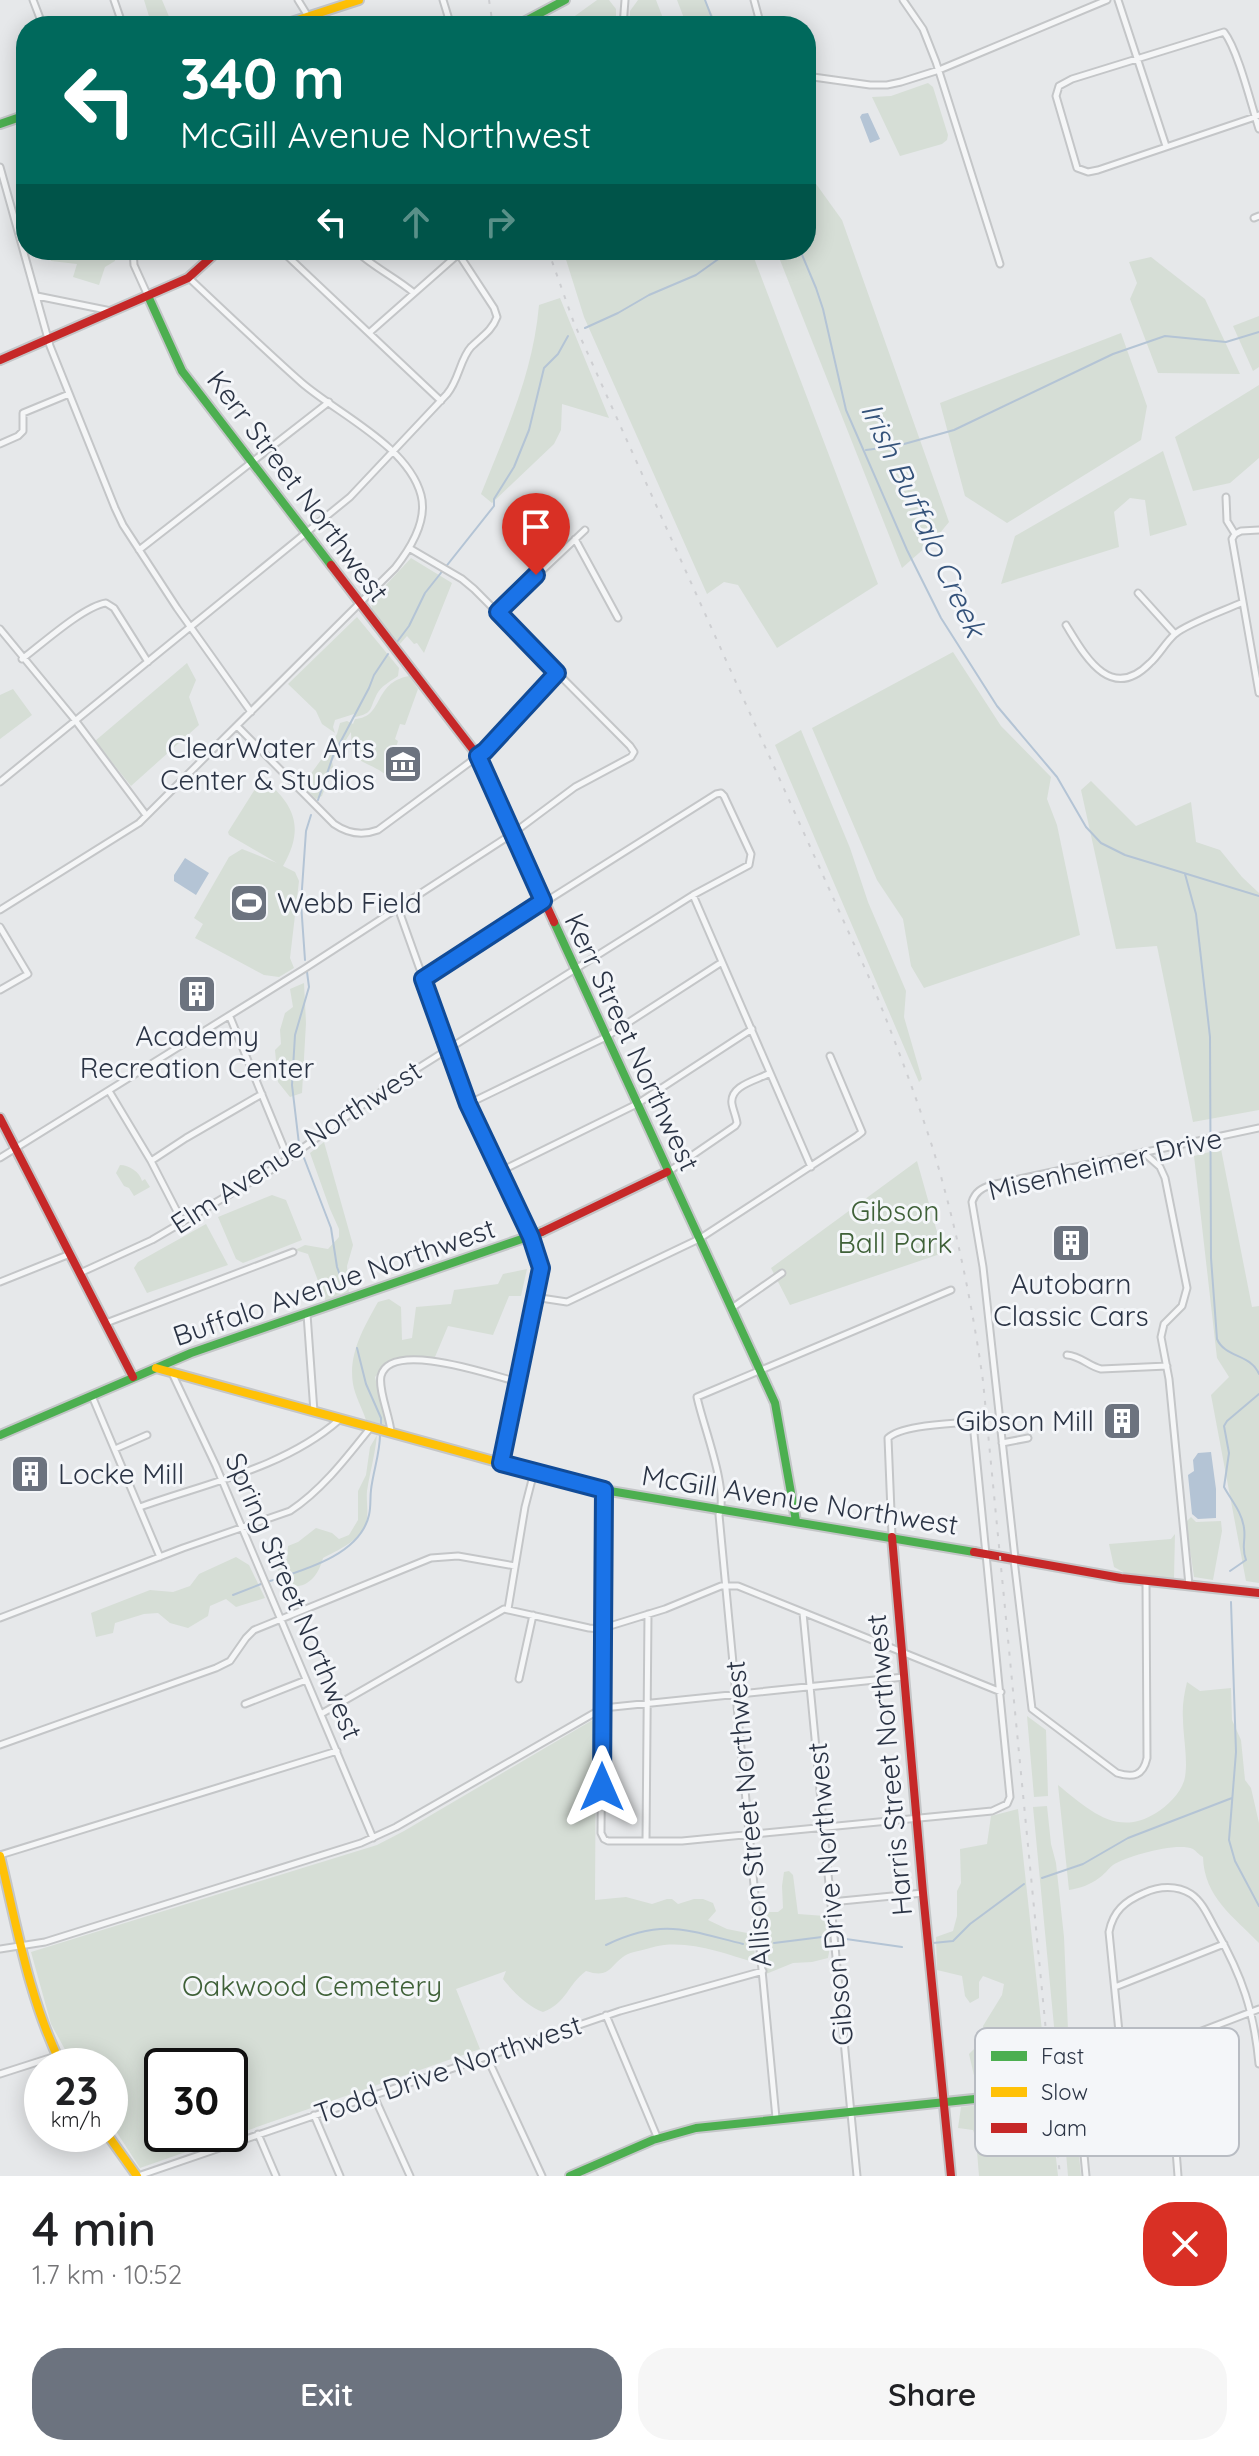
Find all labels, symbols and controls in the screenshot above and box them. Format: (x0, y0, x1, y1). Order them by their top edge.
text: 340 m (180, 43, 345, 113)
icon: left (48, 48, 152, 152)
text: McGill Avenue Northwest (180, 112, 591, 157)
icon: left (310, 200, 354, 244)
icon: ahead (394, 200, 438, 244)
icon: right (478, 200, 522, 244)
street label: Kerr Street Northwest (200, 363, 397, 608)
water label: Irish Buffalo Creek (853, 396, 996, 646)
pin (502, 493, 570, 575)
icon: arrive (514, 505, 558, 549)
place label: ClearWater Arts Center & Studios (160, 730, 375, 797)
museum icon: ClearWater Arts Center & Studios (382, 743, 424, 785)
sports icon: Webb Field (228, 882, 270, 924)
place label: Webb Field (277, 885, 422, 920)
street label: Kerr Street Northwest (557, 907, 708, 1176)
building icon: Academy Recreation Center (176, 973, 218, 1015)
place label: Academy Recreation Center (80, 1018, 314, 1085)
street label: Elm Avenue Northwest (164, 1052, 428, 1241)
street label: Misenheimer Drive (984, 1120, 1225, 1207)
park label: Gibson Ball Park (838, 1193, 953, 1260)
street label: Buffalo Avenue Northwest (168, 1210, 500, 1353)
building icon: Autobarn Classic Cars (1050, 1222, 1092, 1264)
place label: Autobarn Classic Cars (993, 1266, 1149, 1333)
building icon: Gibson Mill (1101, 1400, 1143, 1442)
place label: Gibson Mill (956, 1403, 1094, 1438)
street label: Spring Street Northwest (218, 1447, 371, 1744)
building icon: Locke Mill (9, 1453, 51, 1495)
place label: Locke Mill (58, 1456, 184, 1491)
street label: McGill Avenue Northwest (639, 1457, 961, 1542)
street label: Harris Street Northwest (858, 1613, 919, 1917)
street label: Allison Street Northwest (717, 1659, 778, 1969)
street label: Gibson Drive Northwest (799, 1741, 860, 2047)
position arrow (560, 1745, 644, 1829)
park label: Oakwood Cemetery (182, 1968, 442, 2003)
street label: Todd Drive Northwest (310, 2006, 586, 2131)
legend (975, 2028, 1239, 2156)
text: Fast (1041, 2042, 1084, 2070)
speed limit sign: 30 (144, 2048, 248, 2152)
text: 23 (54, 2065, 98, 2115)
text: Slow (1041, 2078, 1088, 2106)
text: km/h (51, 2107, 101, 2132)
text: Jam (1041, 2114, 1087, 2142)
text: 4 min (32, 2198, 156, 2258)
button: close (1143, 2202, 1227, 2286)
text: 1.7 km · 10:52 (32, 2258, 182, 2291)
button: Exit (32, 2348, 622, 2440)
button: Share (638, 2348, 1227, 2440)

